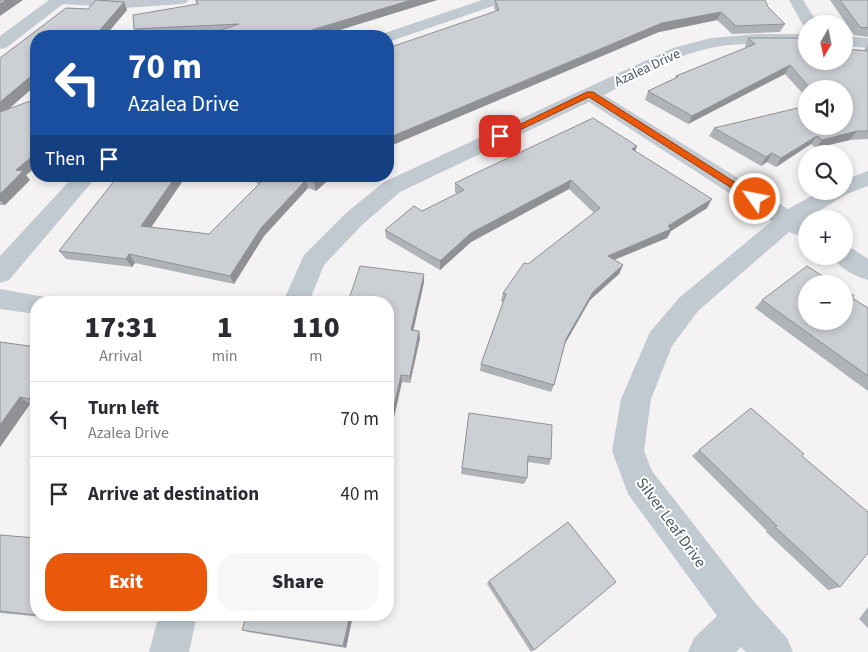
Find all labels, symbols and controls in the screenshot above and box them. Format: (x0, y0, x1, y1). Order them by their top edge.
north arrow (798, 15, 852, 70)
map controls (798, 15, 853, 330)
text: 70 m (128, 42, 202, 92)
street label: Azalea Drive (611, 44, 684, 92)
icon: left (45, 50, 110, 115)
button: sound (798, 80, 853, 135)
text: Azalea Drive (128, 88, 239, 120)
pin (479, 115, 521, 157)
icon: arrive (486, 122, 514, 150)
icon: arrive (95, 145, 123, 173)
button: search (798, 145, 853, 200)
text: Then (45, 146, 85, 173)
position arrow (728, 172, 780, 224)
button: + (798, 210, 853, 265)
button: − (798, 275, 853, 330)
text: 17:31 (84, 306, 158, 349)
text: 1 (217, 306, 233, 349)
text: 110 (292, 306, 340, 349)
text: Arrival (99, 345, 142, 367)
text: min (212, 345, 238, 367)
text: m (309, 345, 322, 367)
text: Turn left (88, 395, 159, 422)
icon: left (45, 405, 73, 433)
text: 70 m (341, 406, 379, 433)
text: Azalea Drive (88, 422, 169, 444)
street label: Silver Leaf Drive (631, 473, 711, 572)
icon: arrive (45, 480, 73, 508)
text: Arrive at destination (88, 481, 259, 508)
text: 40 m (341, 481, 379, 508)
button: Exit (45, 553, 207, 611)
button: Share (217, 553, 379, 611)

